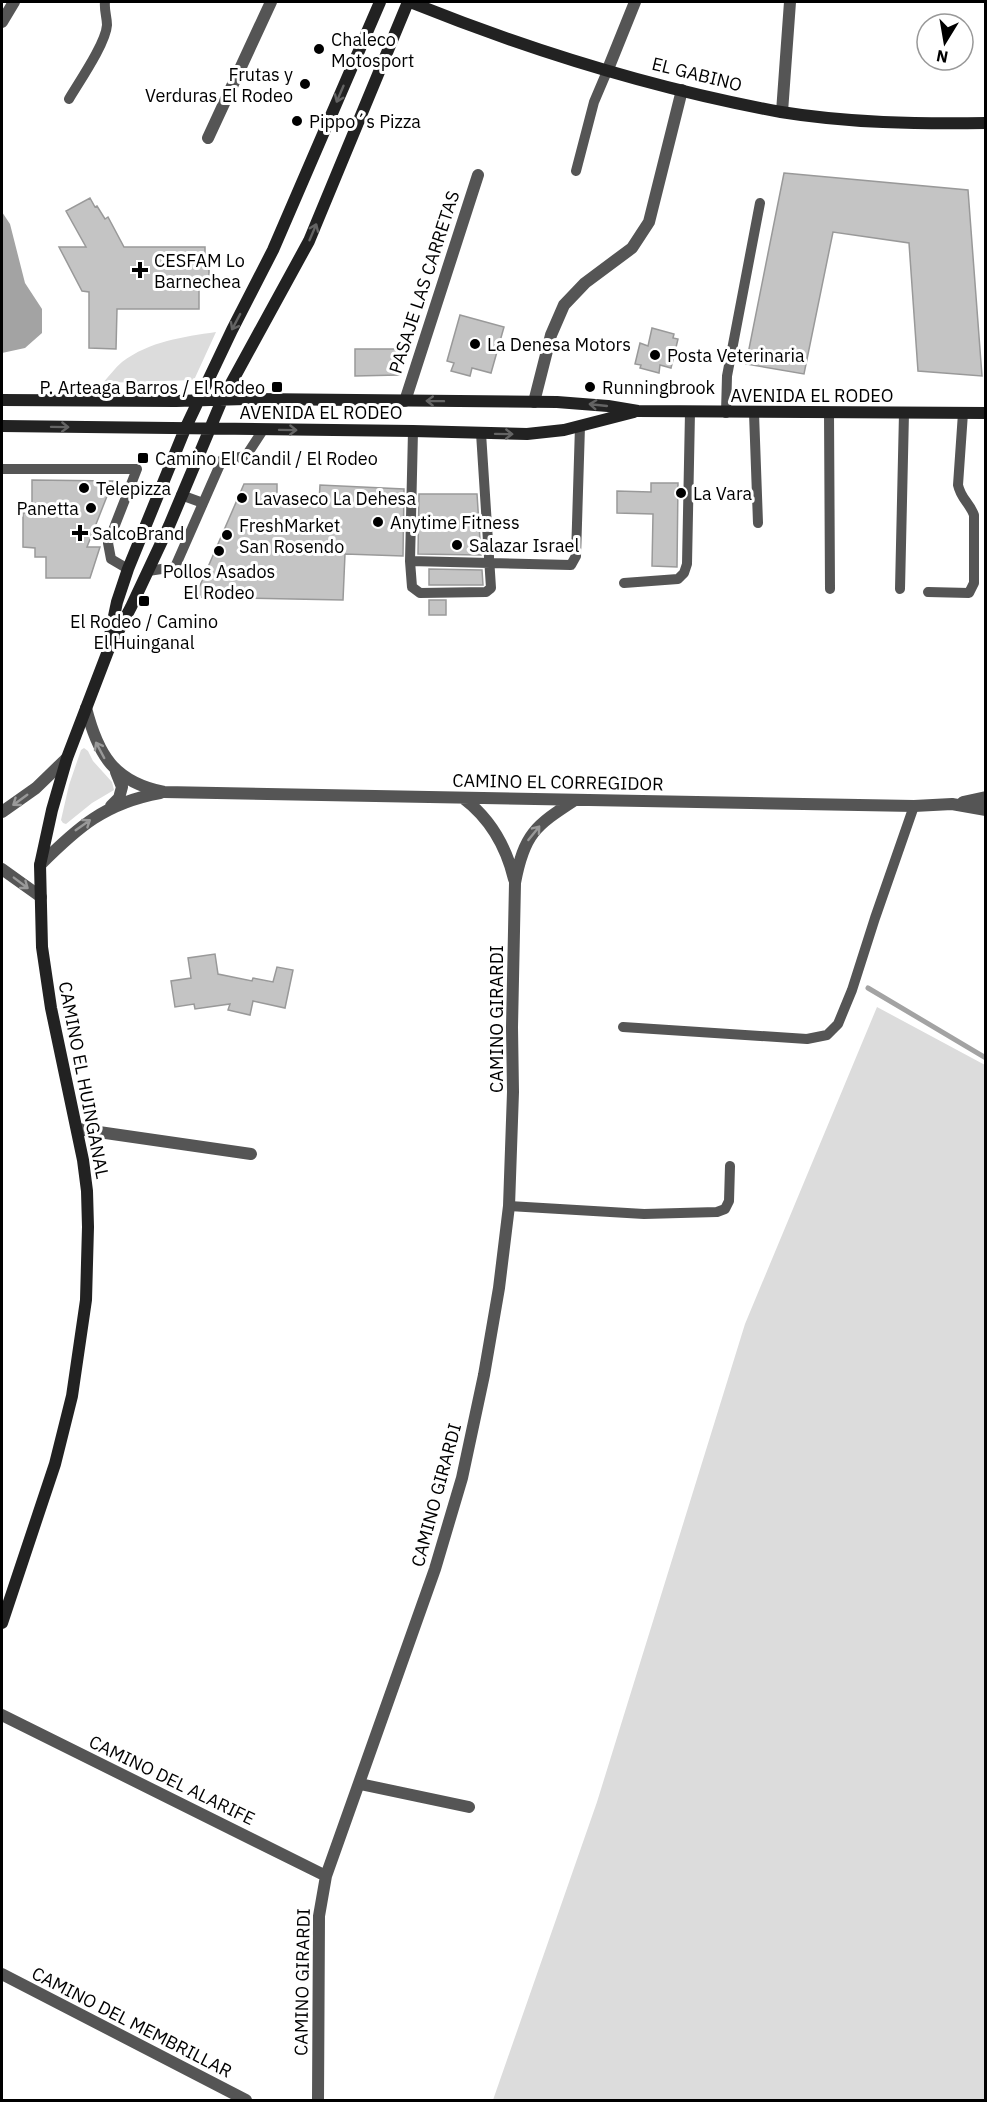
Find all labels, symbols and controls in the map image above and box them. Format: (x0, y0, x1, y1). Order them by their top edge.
north arrow (915, 12, 975, 72)
place label: Chaleco Motosport (331, 28, 414, 72)
marker: Chaleco Motosport (312, 42, 326, 56)
text: N (935, 46, 950, 68)
street label: EL GABINO (649, 52, 745, 96)
place label: Frutas y Verduras El Rodeo (145, 63, 293, 107)
marker: Frutas y Verduras El Rodeo (298, 77, 312, 91)
one-way arrow (334, 85, 345, 103)
place label: Pippo´s Pizza (309, 110, 421, 133)
marker: Pippo´s Pizza (290, 114, 304, 128)
street label: PASAJE LAS CARRETAS (384, 188, 464, 376)
one-way arrow (308, 224, 319, 242)
place label: CESFAM Lo Barnechea (154, 249, 245, 293)
marker: CESFAM Lo Barnechea (131, 261, 149, 279)
one-way arrow (230, 313, 242, 330)
place label: La Denesa Motors (487, 333, 631, 356)
marker: La Denesa Motors (468, 337, 482, 351)
place label: Posta Veterinaria (667, 344, 805, 367)
marker: Posta Veterinaria (648, 348, 662, 362)
place label: P. Arteaga Barros / El Rodeo (39, 376, 265, 399)
place label: Runningbrook (602, 376, 716, 399)
marker: P. Arteaga Barros / El Rodeo (270, 380, 284, 394)
marker: Runningbrook (583, 380, 597, 394)
street label: AVENIDA EL RODEO (731, 384, 894, 407)
one-way arrow (426, 395, 446, 407)
one-way arrow (588, 399, 608, 410)
street label: AVENIDA EL RODEO (240, 401, 403, 424)
one-way arrow (49, 422, 69, 433)
one-way arrow (277, 424, 297, 436)
one-way arrow (493, 428, 513, 439)
place label: Camino El Candil / El Rodeo (155, 447, 378, 470)
marker: Camino El Candil / El Rodeo (136, 451, 150, 465)
place label: Telepizza (96, 477, 171, 500)
marker: Telepizza (77, 481, 91, 495)
place label: La Vara (693, 482, 752, 505)
marker: La Vara (674, 486, 688, 500)
place label: Lavaseco La Dehesa (254, 487, 416, 510)
marker: Lavaseco La Dehesa (235, 491, 249, 505)
place label: Panetta (16, 497, 79, 520)
marker: Panetta (84, 501, 98, 515)
place label: Anytime Fitness (390, 511, 520, 534)
place label: FreshMarket San Rosendo (239, 514, 344, 558)
marker: Anytime Fitness (371, 515, 385, 529)
place label: SalcoBrand (92, 522, 185, 545)
marker: SalcoBrand (73, 526, 87, 540)
marker: FreshMarket San Rosendo (220, 528, 234, 542)
place label: Salazar Israel (469, 534, 579, 557)
marker: Salazar Israel (450, 538, 464, 552)
marker: Pollos Asados El Rodeo (212, 544, 226, 558)
place label: Pollos Asados El Rodeo (163, 560, 275, 604)
marker: El Rodeo / Camino El Huinganal (137, 594, 151, 608)
place label: El Rodeo / Camino El Huinganal (70, 610, 218, 654)
one-way arrow (94, 742, 106, 759)
street label: CAMINO EL CORREGIDOR (452, 769, 664, 795)
one-way arrow (12, 794, 28, 806)
one-way arrow (75, 819, 91, 831)
one-way arrow (527, 825, 540, 841)
one-way arrow (13, 877, 29, 889)
street label: CAMINO GIRARDI (485, 945, 508, 1093)
street label: CAMINO EL HUINGANAL (54, 980, 114, 1180)
street label: CAMINO GIRARDI (406, 1421, 466, 1569)
street label: CAMINO DEL ALARIFE (85, 1730, 259, 1830)
street label: CAMINO GIRARDI (289, 1908, 315, 2056)
street label: CAMINO DEL MEMBRILLAR (28, 1961, 236, 2083)

